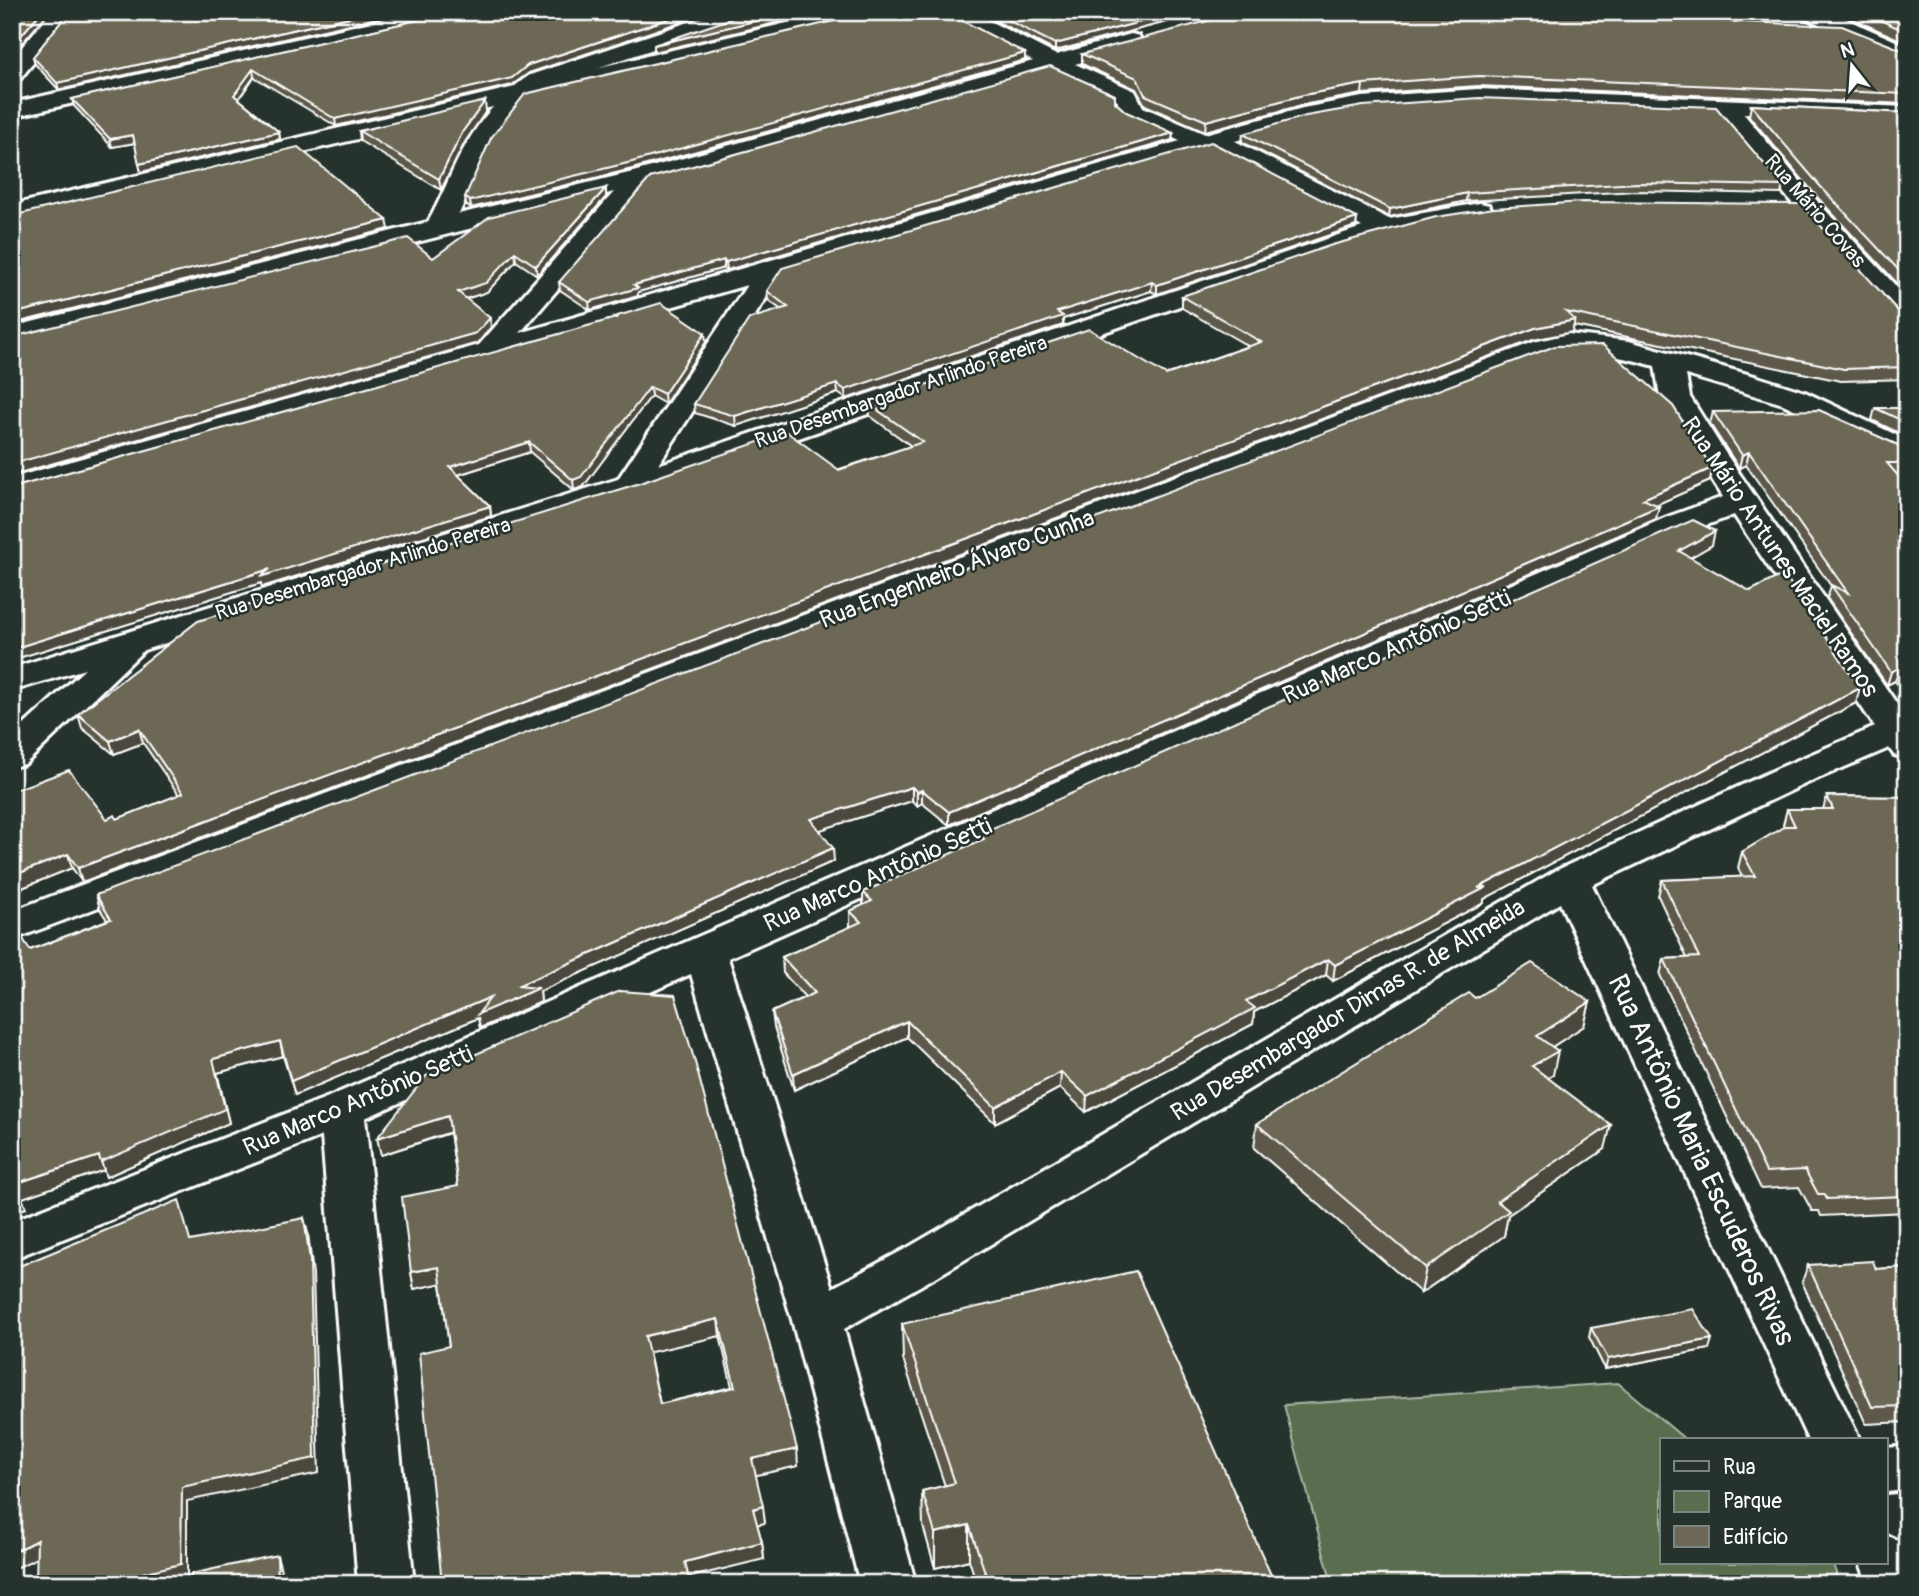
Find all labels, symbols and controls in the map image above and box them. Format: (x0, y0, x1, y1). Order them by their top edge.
north arrow (1818, 32, 1888, 102)
text: N (1838, 37, 1857, 64)
street label: Rua Mário Covas (1758, 149, 1872, 274)
street label: Rua Desembargador Arlindo Pereira (751, 329, 1051, 455)
street label: Rua Mário Antunes Maciel Ramos (1675, 412, 1885, 703)
street label: Rua Engenheiro Álvaro Cunha (816, 503, 1098, 635)
street label: Rua Desembargador Arlindo Pereira (212, 511, 514, 627)
street label: Rua Marco Antônio Setti (1278, 584, 1516, 710)
street label: Rua Marco Antônio Setti (759, 812, 997, 938)
street label: Rua Desembargador Dimas R. de Almeida (1166, 893, 1530, 1127)
street label: Rua Antônio Maria Escuderos Rivas (1599, 969, 1803, 1352)
street label: Rua Marco Antônio Setti (239, 1039, 477, 1163)
legend (1660, 1438, 1888, 1564)
text: Rua (1723, 1454, 1756, 1481)
text: Parque (1723, 1488, 1782, 1515)
text: Edifício (1723, 1524, 1788, 1551)

